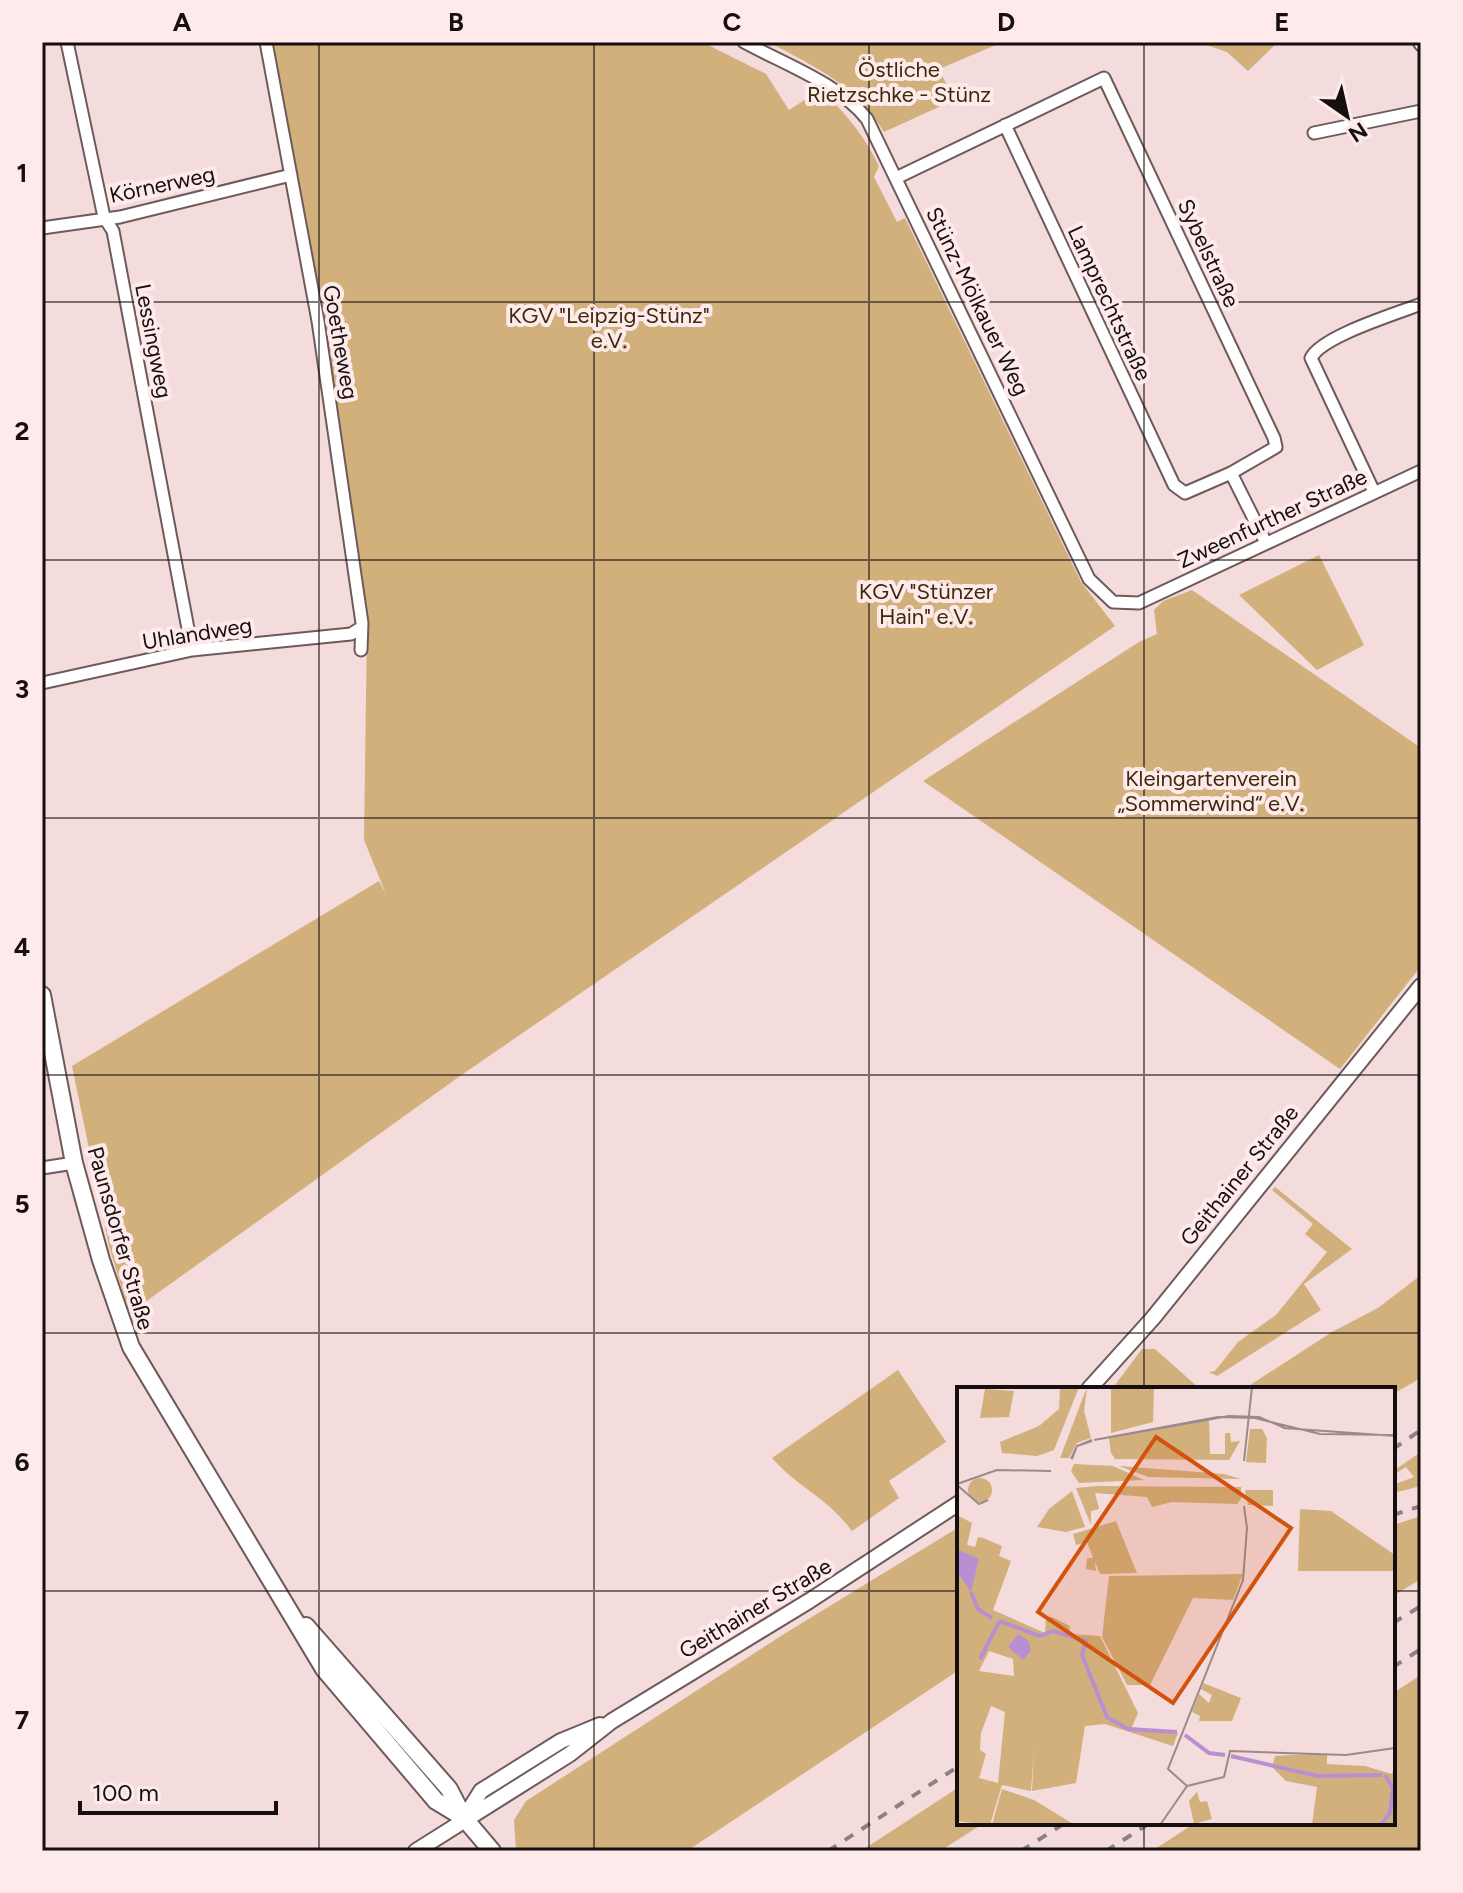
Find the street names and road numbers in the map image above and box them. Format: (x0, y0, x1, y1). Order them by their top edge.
street label: Körnerweg (107, 160, 217, 209)
street label: Sybelstraße (1172, 195, 1245, 312)
street label: Stünz-Mölkauer Weg (920, 202, 1035, 400)
street label: Lamprechtstraße (1062, 221, 1157, 385)
street label: Lessingweg (129, 282, 178, 401)
street label: Goetheweg (317, 283, 364, 401)
street label: Zweenfurther Straße (1173, 463, 1371, 574)
street label: Uhlandweg (140, 611, 254, 656)
street label: Geithainer Straße (1175, 1100, 1304, 1251)
street label: Paunsdorfer Straße (81, 1143, 160, 1333)
street label: Geithainer Straße (674, 1552, 836, 1665)

